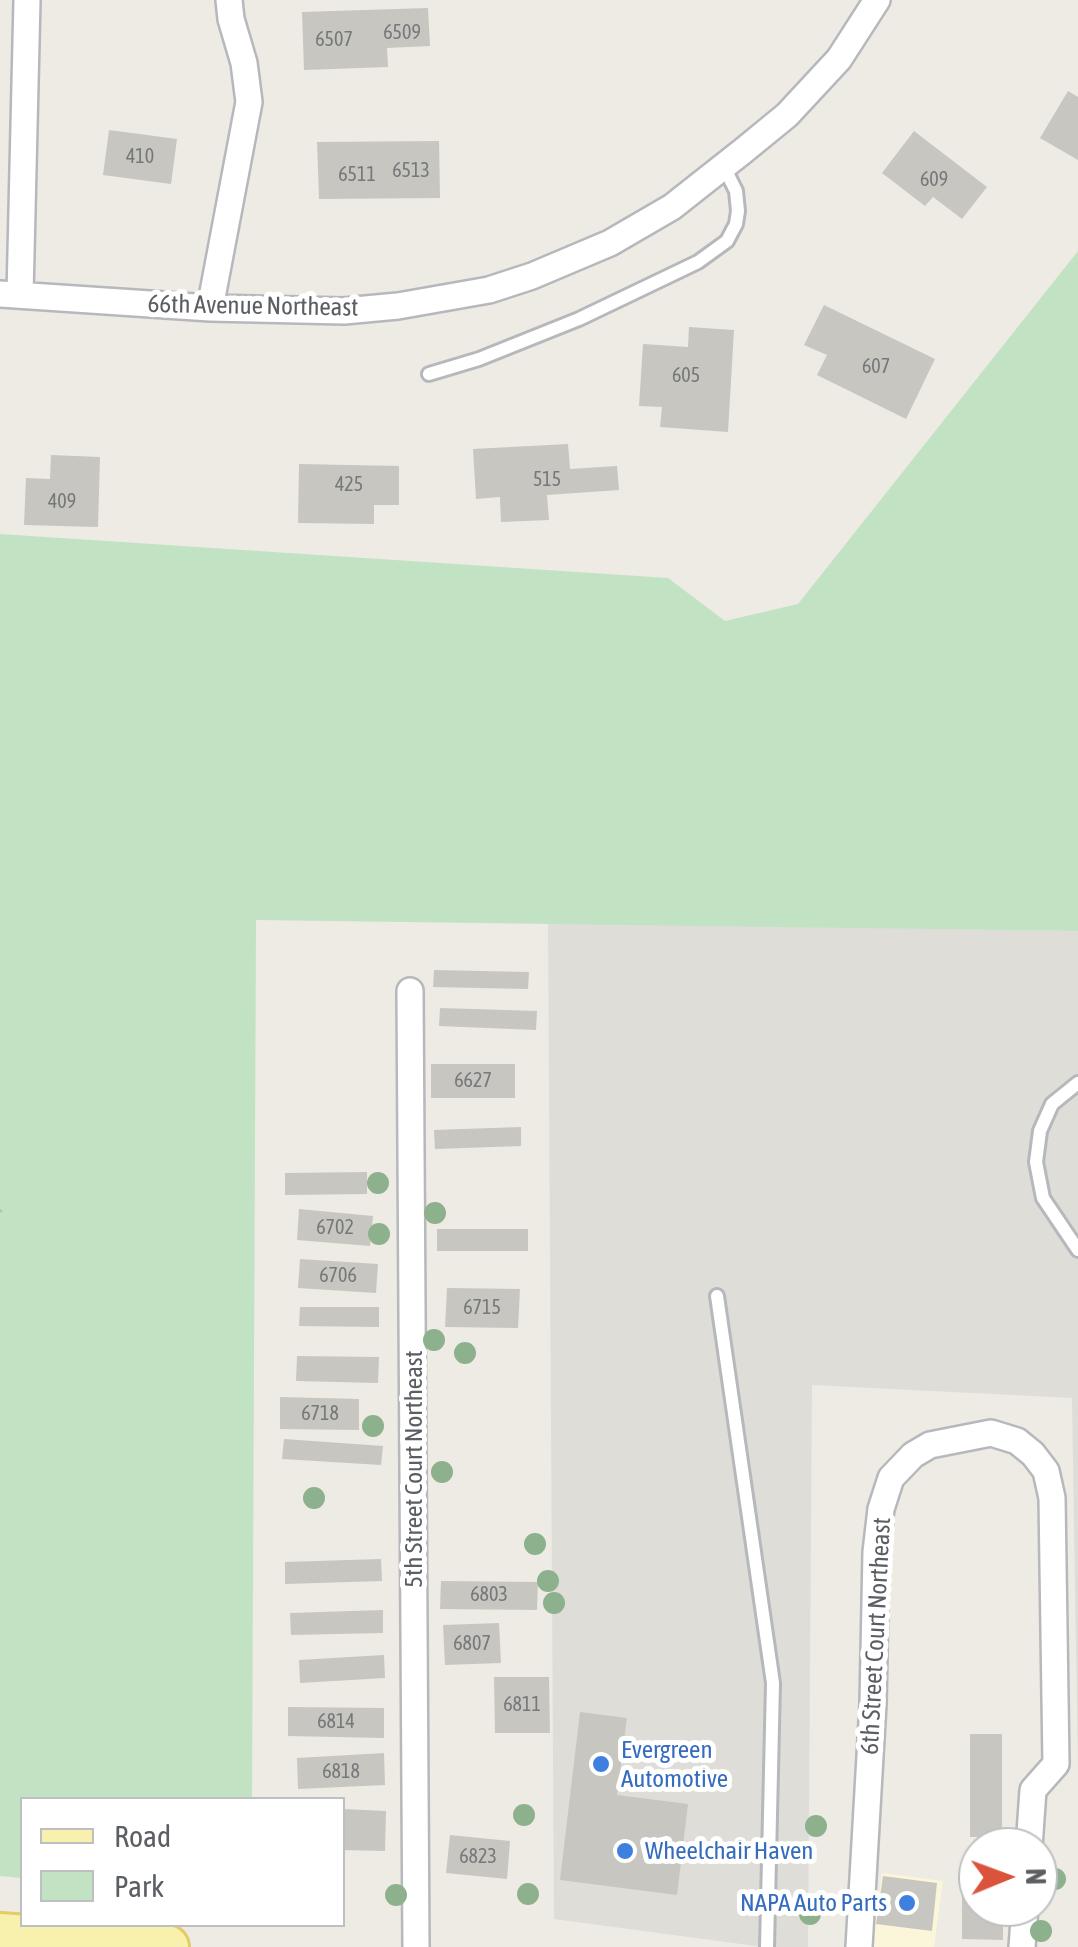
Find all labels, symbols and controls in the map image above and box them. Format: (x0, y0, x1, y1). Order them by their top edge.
house number: 6509 (383, 21, 421, 45)
house number: 6507 (315, 28, 353, 52)
house number: 410 (126, 145, 154, 169)
house number: 6513 (392, 159, 430, 183)
house number: 6511 (338, 163, 376, 187)
house number: 609 (920, 168, 948, 192)
street label: 66th Avenue Northeast (147, 289, 359, 323)
house number: 607 (862, 355, 890, 379)
house number: 605 (672, 364, 700, 388)
house number: 515 (533, 468, 561, 492)
house number: 425 (335, 473, 363, 497)
house number: 409 (48, 490, 76, 514)
house number: 6627 (454, 1069, 492, 1093)
house number: 6702 (316, 1216, 354, 1240)
house number: 6706 (319, 1264, 357, 1288)
house number: 6715 (463, 1296, 501, 1320)
street label: 5th Street Court Northeast (399, 1350, 429, 1588)
house number: 6718 (301, 1402, 339, 1426)
street label: 6th Street Court Northeast (855, 1517, 897, 1755)
house number: 6803 (470, 1583, 508, 1607)
house number: 6807 (453, 1632, 491, 1656)
house number: 6811 (503, 1693, 541, 1717)
house number: 6814 (317, 1710, 355, 1734)
place label: Evergreen Automotive (621, 1735, 728, 1794)
marker: Evergreen Automotive (590, 1753, 612, 1775)
house number: 6818 (322, 1760, 360, 1784)
legend (20, 1797, 345, 1927)
text: Road (114, 1819, 171, 1853)
north arrow (958, 1827, 1058, 1927)
place label: Wheelchair Haven (645, 1836, 813, 1866)
marker: Wheelchair Haven (614, 1840, 636, 1862)
house number: 6823 (459, 1845, 497, 1869)
text: N (1020, 1868, 1052, 1885)
text: Park (114, 1869, 164, 1903)
place label: NAPA Auto Parts (740, 1888, 887, 1918)
marker: NAPA Auto Parts (896, 1892, 918, 1914)

